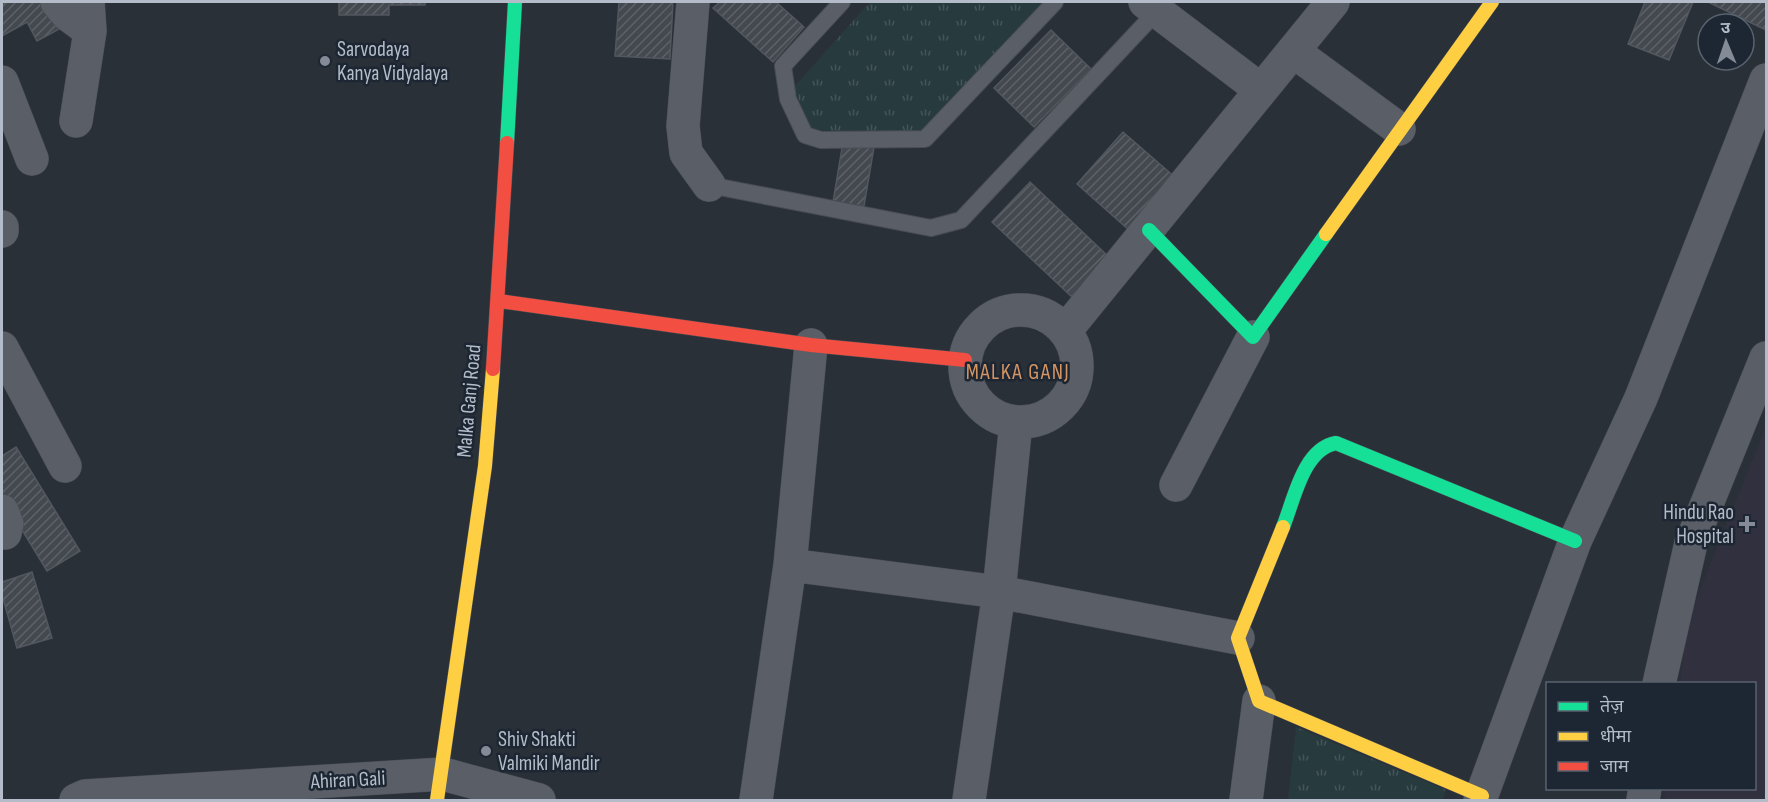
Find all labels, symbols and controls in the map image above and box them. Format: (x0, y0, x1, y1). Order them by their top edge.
north arrow (1696, 12, 1756, 72)
text: उ (1721, 19, 1731, 38)
place label: Sarvodaya Kanya Vidyalaya (337, 37, 448, 86)
marker: Sarvodaya Kanya Vidyalaya (318, 54, 332, 68)
street label: Malka Ganj Road (452, 343, 486, 459)
district label: MALKA GANJ (966, 359, 1070, 386)
place label: Hindu Rao Hospital (1663, 500, 1734, 549)
marker: Hindu Rao Hospital (1738, 515, 1756, 533)
legend (1546, 682, 1756, 790)
text: तेज़ (1600, 695, 1624, 717)
text: धीमा (1600, 726, 1631, 747)
place label: Shiv Shakti Valmiki Mandir (498, 727, 600, 776)
marker: Shiv Shakti Valmiki Mandir (479, 744, 493, 758)
text: जाम (1600, 756, 1630, 777)
street label: Ahiran Gali (309, 766, 386, 794)

